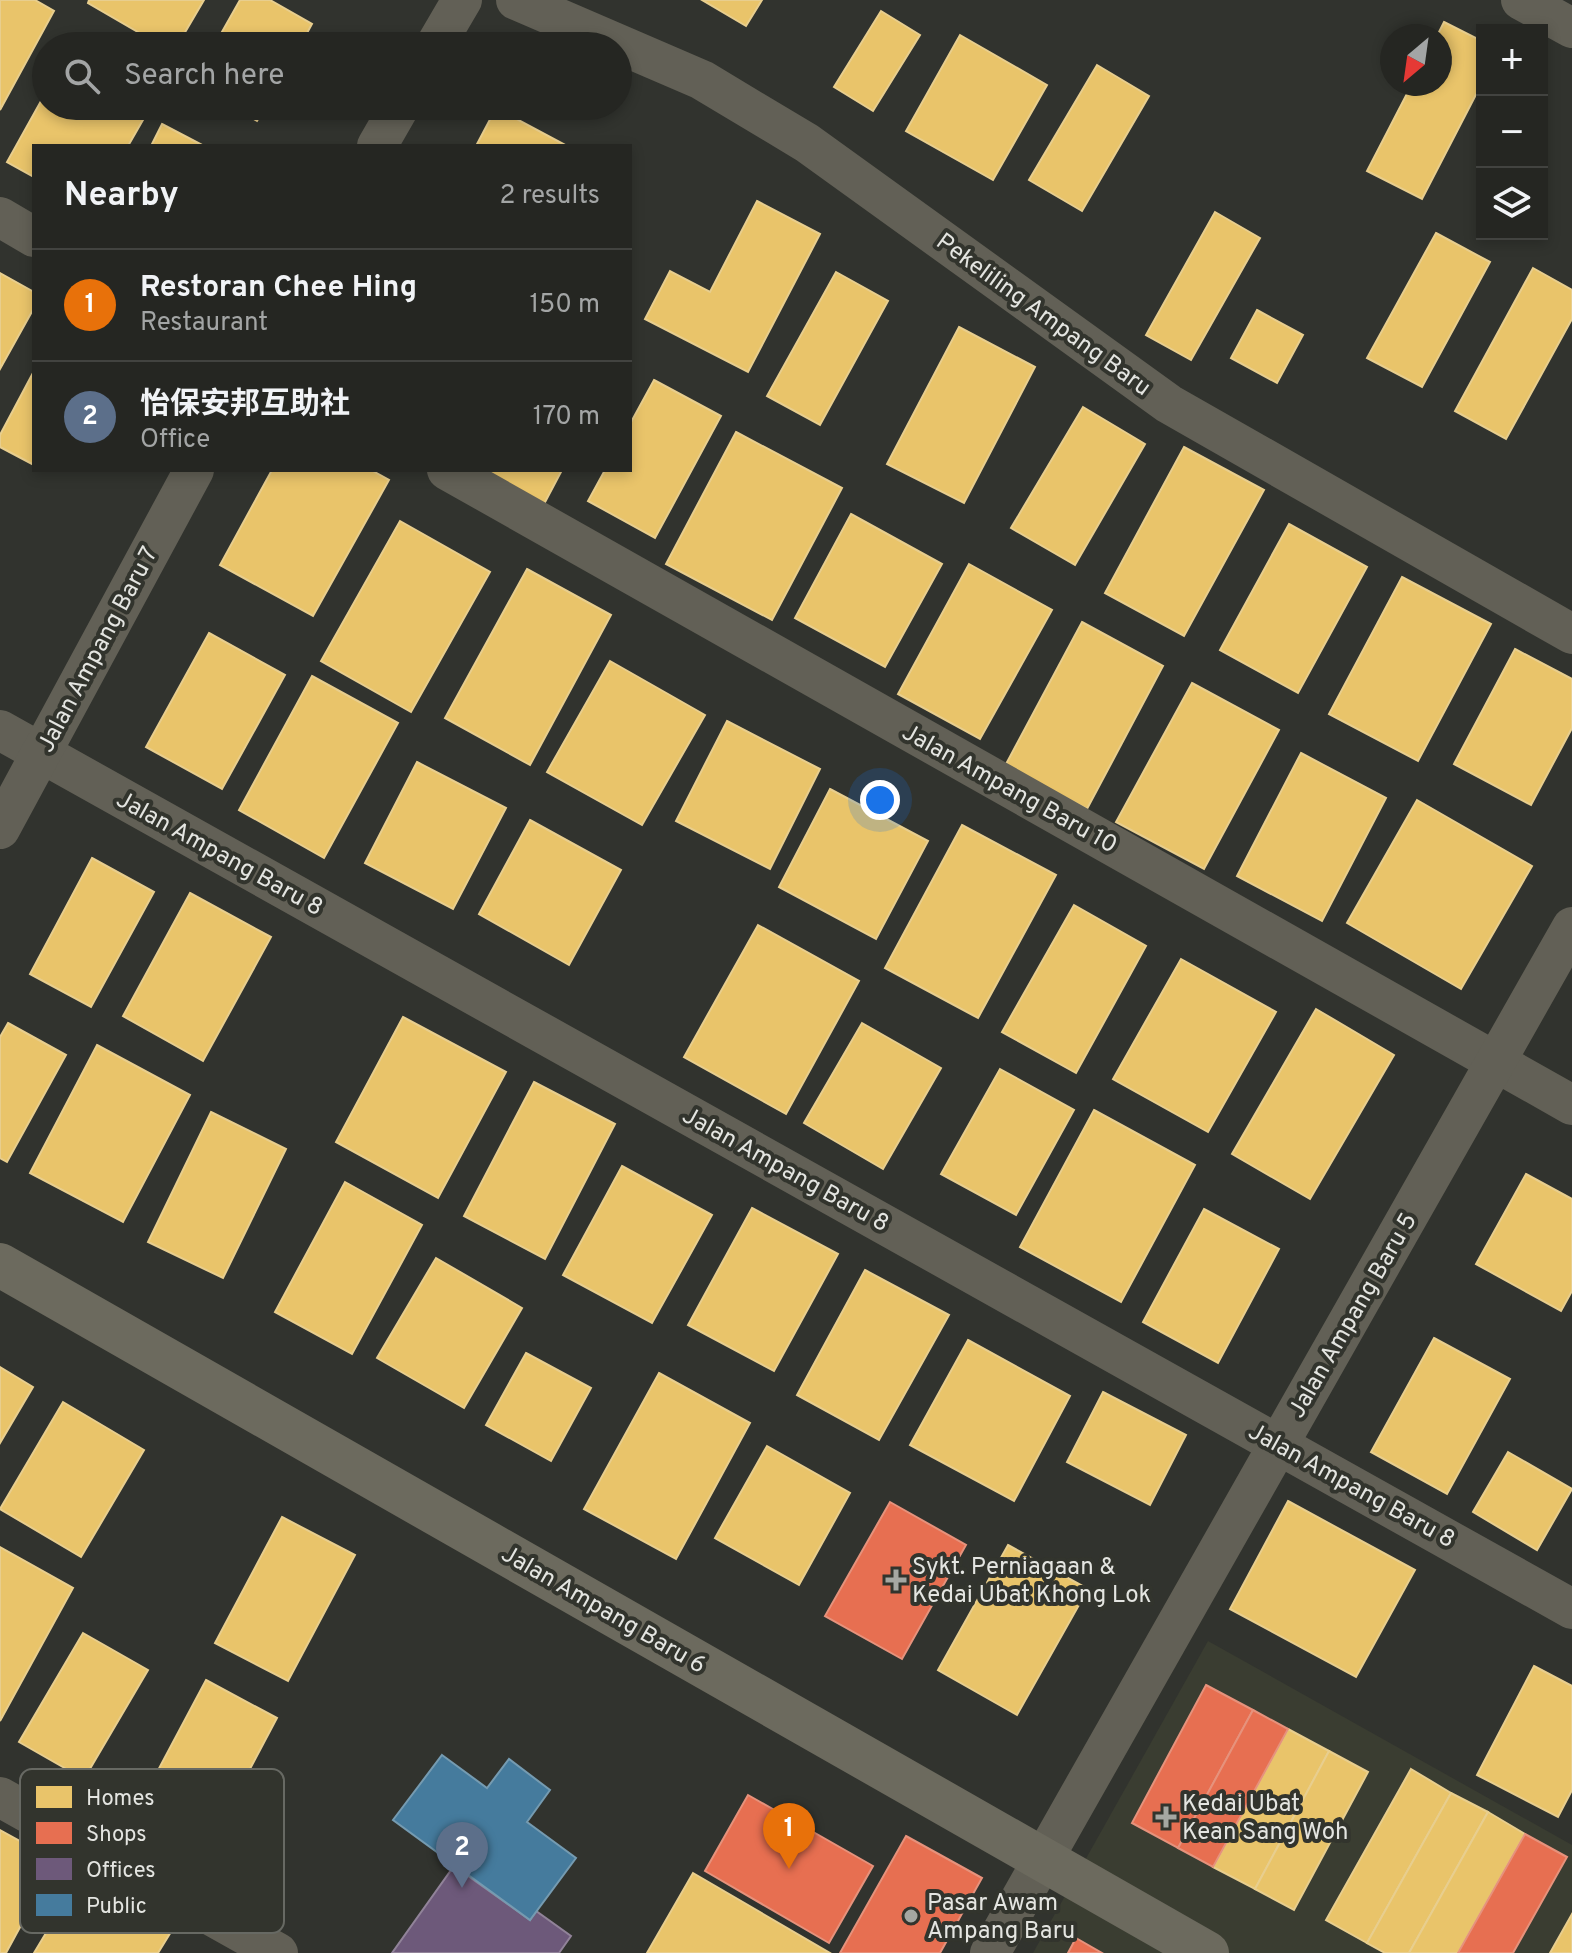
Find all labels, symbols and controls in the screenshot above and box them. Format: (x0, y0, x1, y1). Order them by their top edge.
north arrow (1380, 24, 1452, 96)
map controls (1476, 24, 1548, 240)
button: + (1476, 24, 1548, 96)
search box (32, 32, 632, 120)
icon: search (60, 54, 104, 98)
text: Search here (124, 58, 284, 95)
button: − (1476, 96, 1548, 168)
button: layers (1476, 168, 1548, 240)
text: Nearby (64, 175, 179, 218)
text: 2 results (500, 180, 600, 213)
street label: Pekeliling Ampang Baru (930, 228, 1156, 404)
text: Restoran Chee Hing (140, 270, 417, 307)
text: 1 (85, 289, 95, 322)
text: 150 m (529, 289, 600, 322)
text: Restaurant (140, 307, 268, 340)
text: 怡保安邦互助社 (140, 387, 350, 424)
text: 2 (82, 401, 98, 434)
text: 170 m (533, 401, 600, 434)
text: Office (140, 424, 210, 457)
street label: Jalan Ampang Baru 7 (32, 542, 166, 758)
street label: Jalan Ampang Baru 10 (896, 718, 1122, 861)
your location (860, 780, 900, 820)
street label: Jalan Ampang Baru 8 (110, 785, 328, 924)
street label: Jalan Ampang Baru 8 (676, 1101, 894, 1240)
street label: Jalan Ampang Baru 5 (1283, 1208, 1425, 1424)
street label: Jalan Ampang Baru 8 (1242, 1417, 1460, 1556)
street label: Jalan Ampang Baru 6 (495, 1540, 711, 1682)
place label: Sykt. Perniagaan & Kedai Ubat Khong Lok (912, 1553, 1151, 1611)
marker: Sykt. Perniagaan & Kedai Ubat Khong Lok (887, 1571, 905, 1589)
legend (20, 1769, 284, 1933)
text: Homes (86, 1786, 155, 1813)
place label: Kedai Ubat Kean Sang Woh (1182, 1790, 1349, 1848)
pin: 1 (763, 1803, 815, 1869)
marker: Kedai Ubat Kean Sang Woh (1157, 1808, 1175, 1826)
text: Shops (86, 1822, 147, 1849)
pin: 2 (436, 1822, 488, 1888)
text: Offices (86, 1858, 156, 1885)
place label: Pasar Awam Ampang Baru (927, 1889, 1075, 1947)
text: Public (86, 1894, 147, 1921)
marker: Pasar Awam Ampang Baru (902, 1907, 920, 1925)

